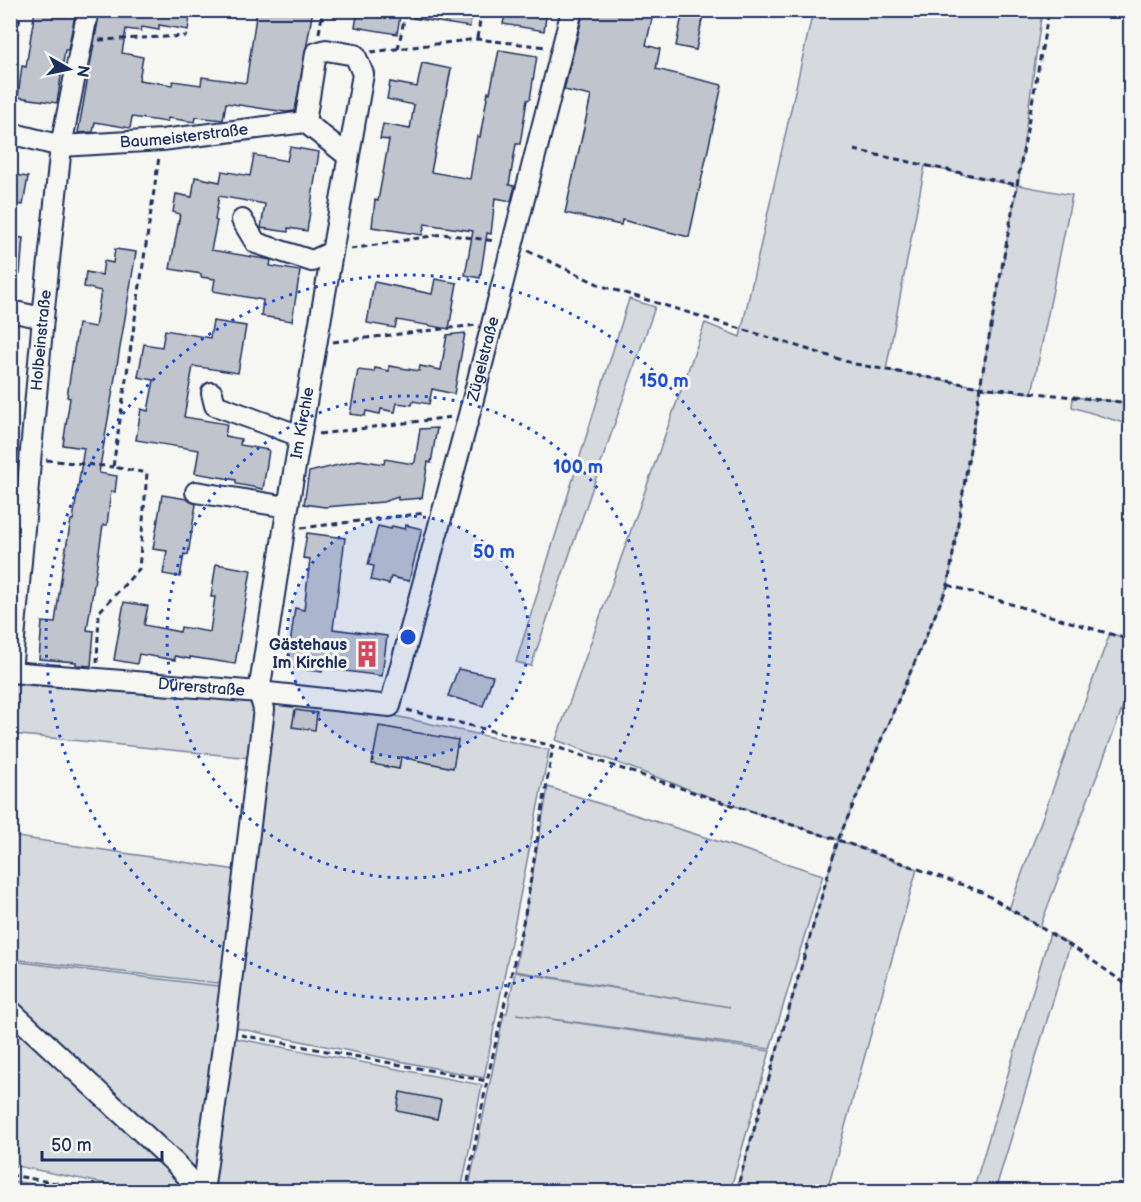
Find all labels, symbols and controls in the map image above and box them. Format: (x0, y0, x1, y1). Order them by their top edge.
north arrow (39, 39, 99, 99)
text: N (72, 64, 93, 79)
street label: Baumeisterstraße (119, 120, 250, 152)
street label: Holbeinstraße (27, 288, 55, 392)
street label: Zügelstraße (463, 314, 503, 404)
text: 150 m (639, 371, 689, 392)
street label: Im Kirchle (287, 385, 318, 460)
text: 100 m (553, 457, 603, 478)
text: 50 m (473, 542, 515, 563)
centre of rings (398, 627, 418, 647)
place label: Gästehaus Im Kirchle (269, 636, 347, 673)
building icon: Gästehaus Im Kirchle (352, 639, 382, 669)
street label: Dürerstraße (157, 674, 246, 700)
scale bar (42, 1124, 162, 1162)
text: 50 m (51, 1135, 92, 1156)

